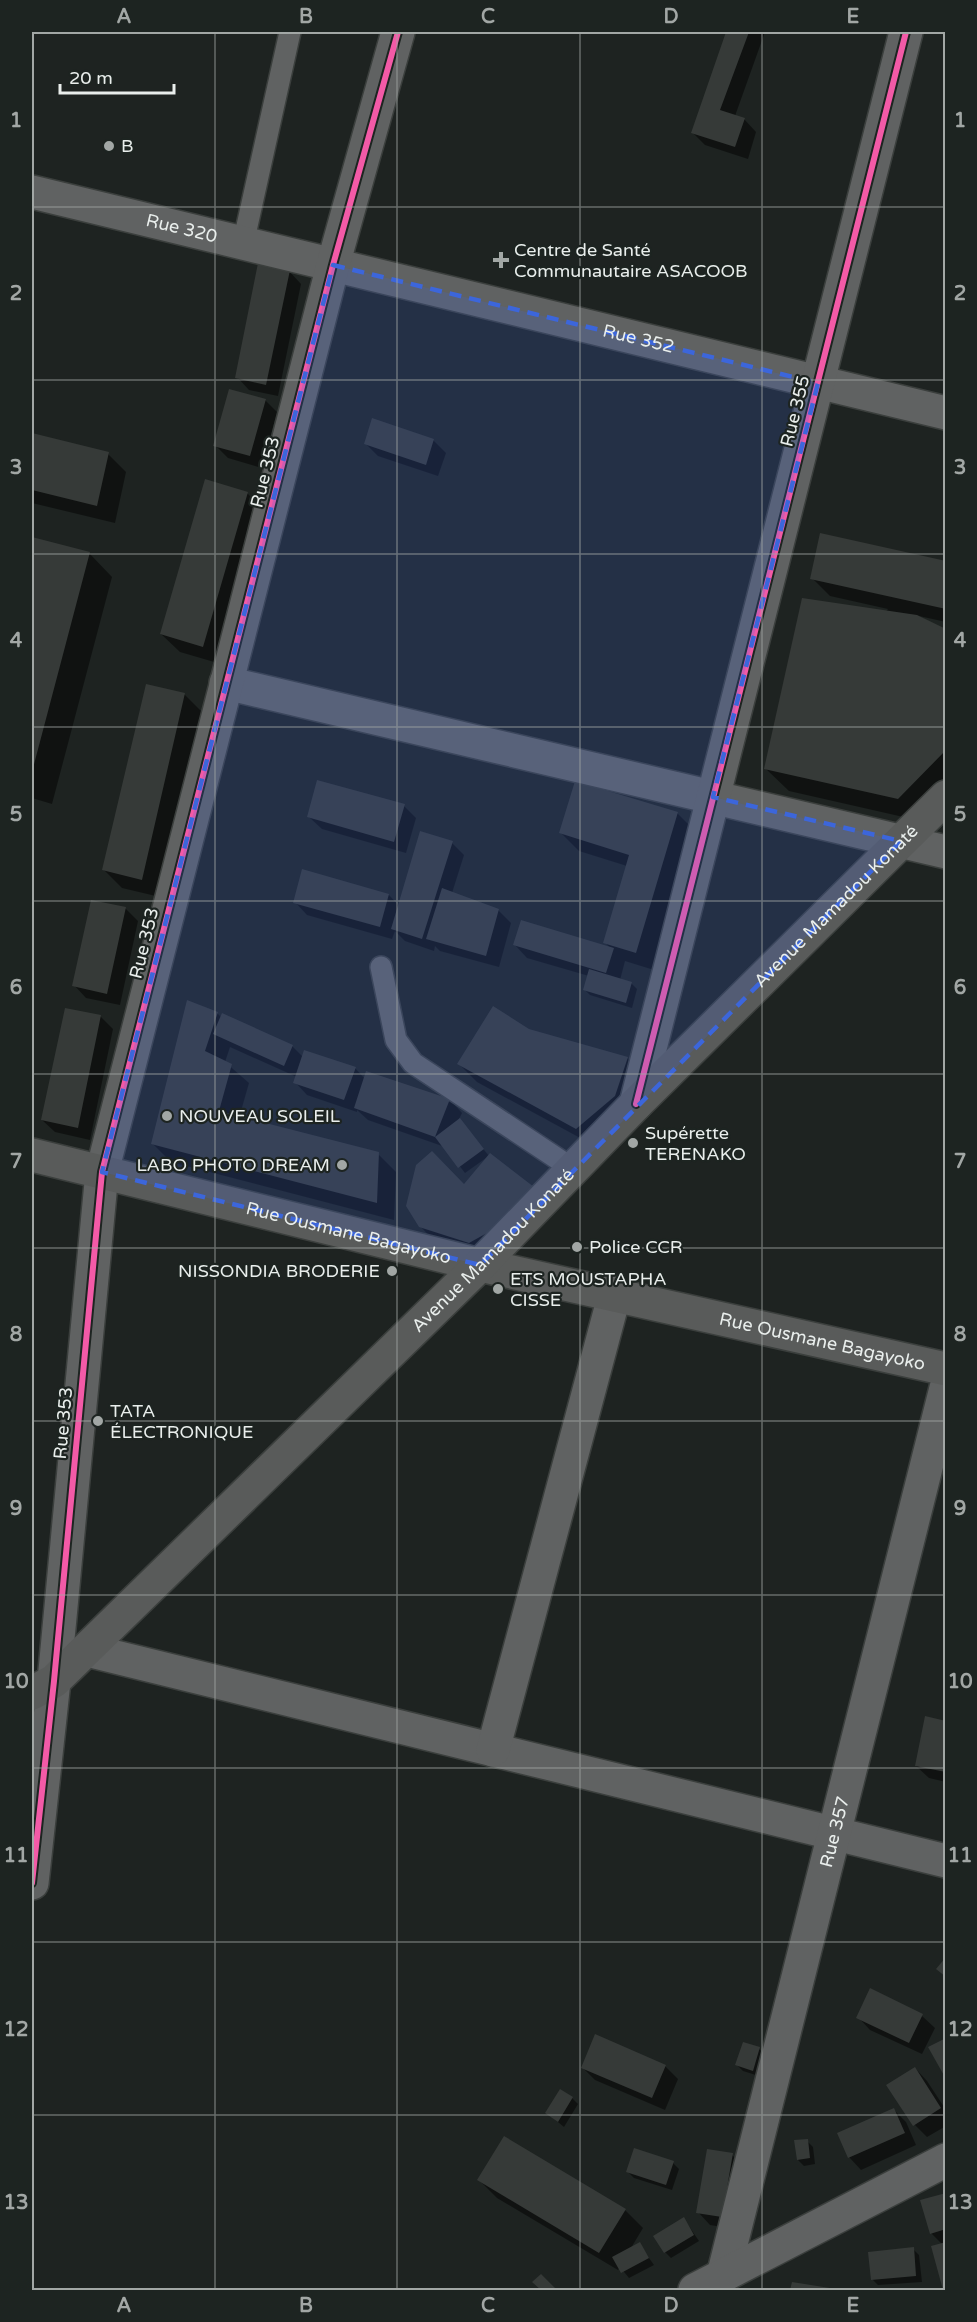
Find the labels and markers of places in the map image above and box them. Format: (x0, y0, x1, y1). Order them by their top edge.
place label: B (121, 135, 133, 157)
marker: B (102, 139, 116, 153)
place label: Centre de Santé Communautaire ASACOOB (514, 239, 748, 282)
marker: Centre de Santé Communautaire ASACOOB (492, 251, 510, 269)
place label: NOUVEAU SOLEIL (179, 1105, 341, 1127)
marker: NOUVEAU SOLEIL (160, 1109, 174, 1123)
place label: Supérette TERENAKO (645, 1122, 746, 1165)
marker: Supérette TERENAKO (626, 1136, 640, 1150)
place label: LABO PHOTO DREAM (137, 1154, 330, 1176)
marker: LABO PHOTO DREAM (335, 1158, 349, 1172)
place label: Police CCR (589, 1236, 683, 1258)
marker: Police CCR (570, 1240, 584, 1254)
place label: NISSONDIA BRODERIE (178, 1260, 380, 1282)
marker: NISSONDIA BRODERIE (385, 1264, 399, 1278)
place label: ETS MOUSTAPHA CISSE (510, 1268, 667, 1311)
marker: ETS MOUSTAPHA CISSE (491, 1282, 505, 1296)
place label: TATA ÉLECTRONIQUE (110, 1400, 253, 1443)
marker: TATA ÉLECTRONIQUE (91, 1414, 105, 1428)

